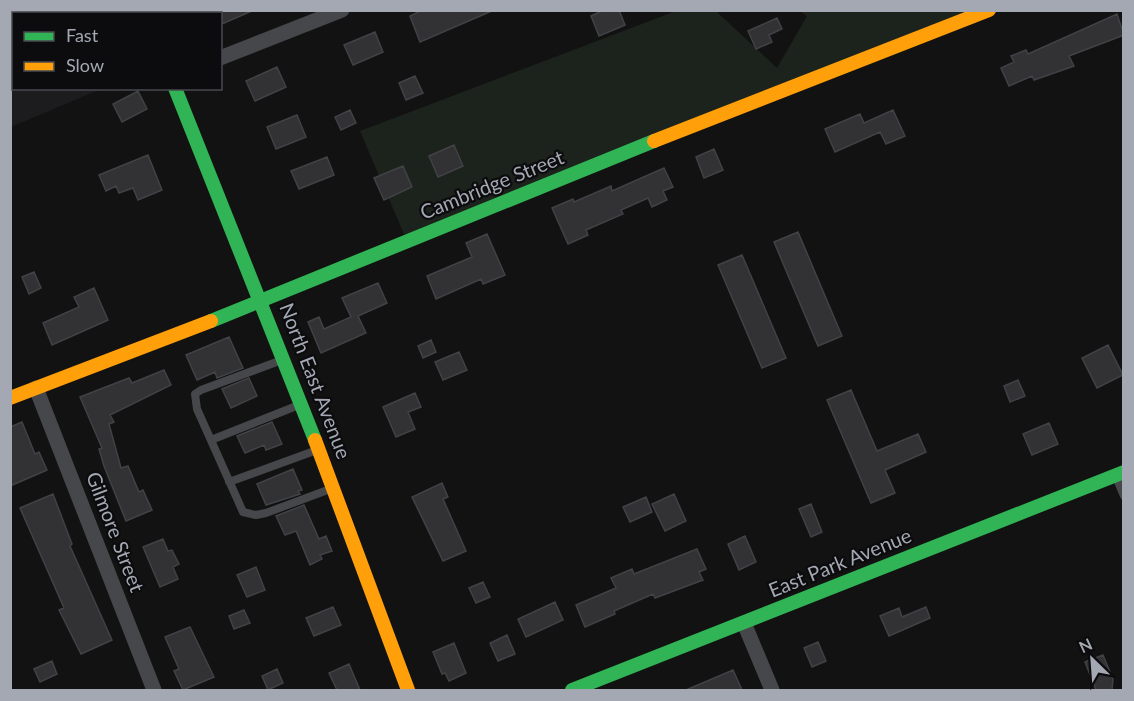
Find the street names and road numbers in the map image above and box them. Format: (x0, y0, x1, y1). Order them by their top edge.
street label: Cambridge Street (416, 144, 567, 224)
street label: North East Avenue (275, 299, 357, 462)
street label: Gilmore Street (82, 468, 150, 595)
street label: East Park Avenue (765, 522, 915, 602)

